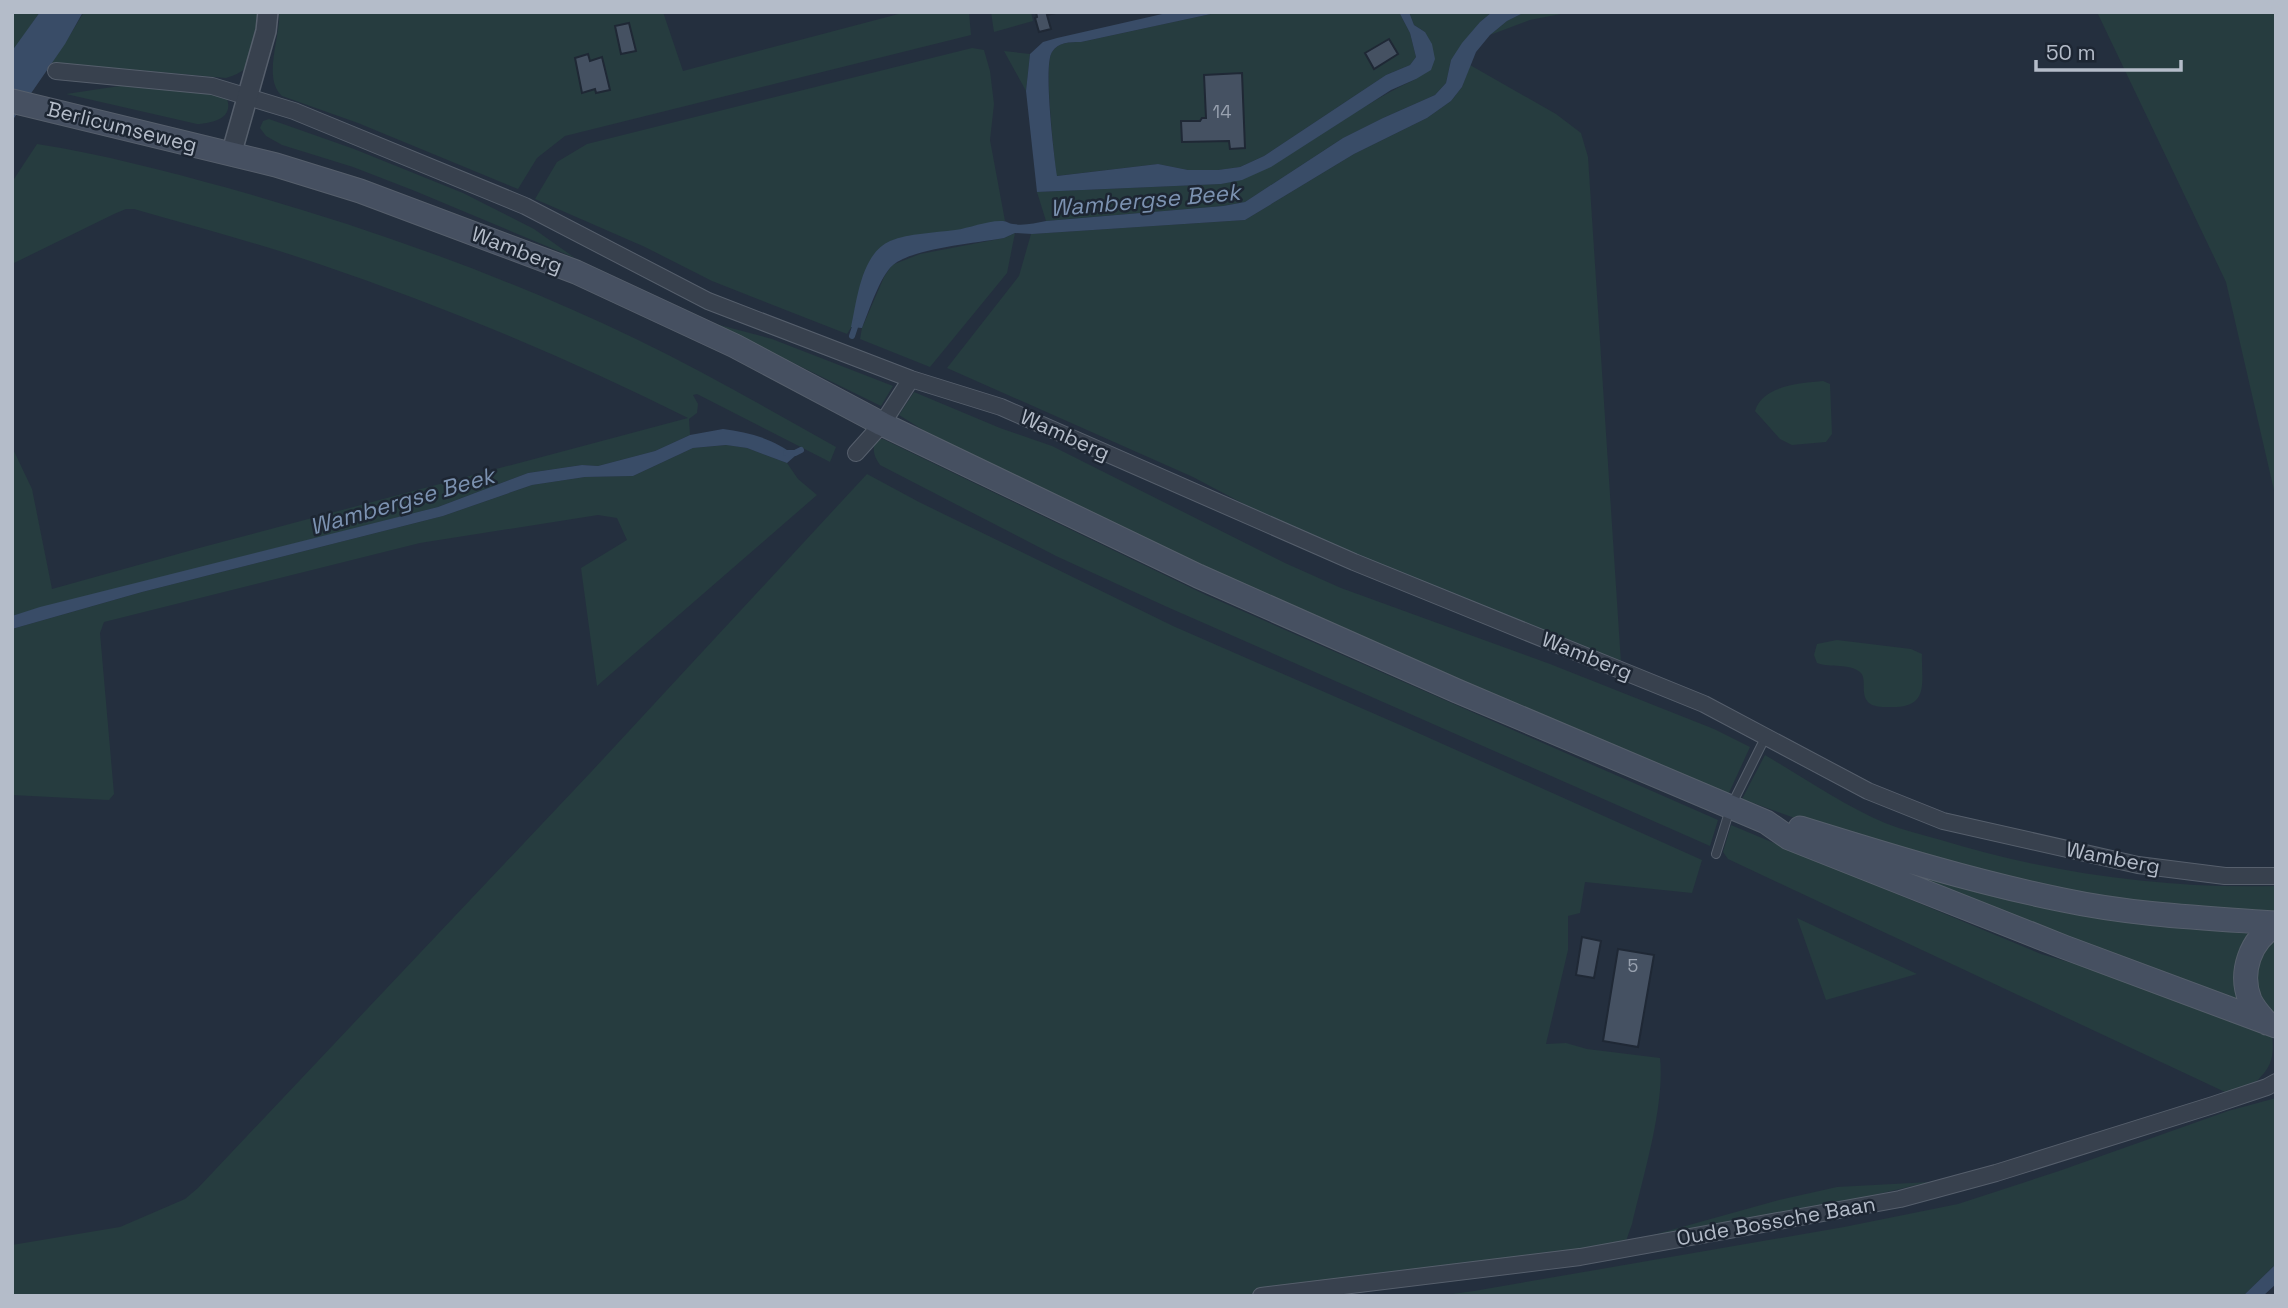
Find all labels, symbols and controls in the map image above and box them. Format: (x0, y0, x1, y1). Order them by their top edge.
scale bar (2036, 28, 2181, 72)
text: 50 m (2046, 39, 2096, 66)
street label: Berlicumseweg (44, 95, 200, 158)
house number: 14 (1213, 100, 1231, 123)
water label: Wambergse Beek (1049, 177, 1244, 223)
street label: Wamberg (468, 220, 566, 279)
street label: Wamberg (1016, 403, 1114, 466)
water label: Wambergse Beek (306, 460, 500, 542)
street label: Wamberg (1538, 625, 1636, 686)
street label: Wamberg (2064, 835, 2162, 880)
house number: 5 (1628, 954, 1638, 977)
street label: Oude Bossche Baan (1674, 1190, 1877, 1251)

